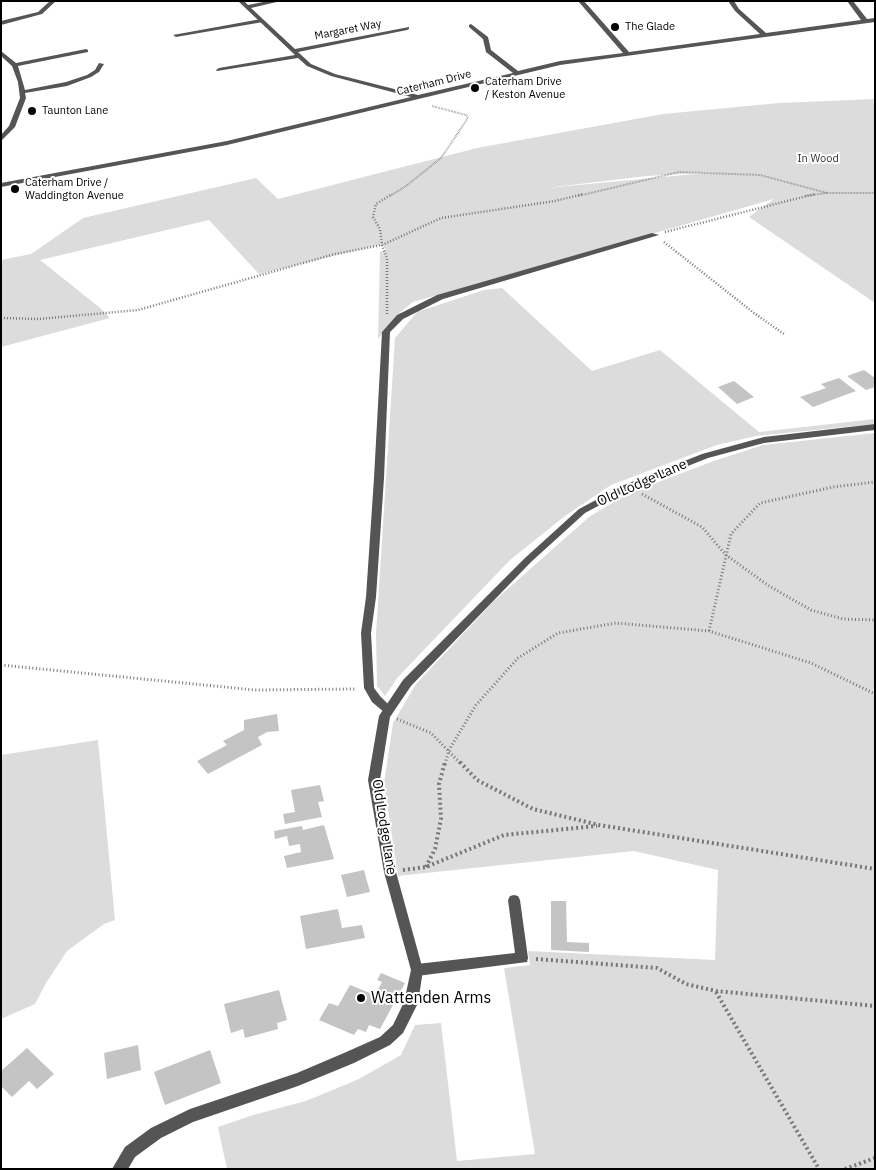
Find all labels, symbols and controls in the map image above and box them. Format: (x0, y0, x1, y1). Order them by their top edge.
street label: Margaret Way (314, 17, 382, 43)
place label: The Glade (625, 20, 675, 34)
marker: The Glade (609, 21, 621, 33)
street label: Caterham Drive (395, 67, 473, 99)
place label: Caterham Drive / Keston Avenue (485, 75, 565, 101)
marker: Caterham Drive / Keston Avenue (469, 82, 481, 94)
place label: Taunton Lane (42, 104, 108, 118)
marker: Taunton Lane (26, 105, 38, 117)
park label: In Wood (797, 152, 839, 166)
place label: Caterham Drive / Waddington Avenue (25, 176, 124, 202)
marker: Caterham Drive / Waddington Avenue (9, 183, 21, 195)
street label: Old Lodge Lane (595, 456, 689, 510)
street label: Old Lodge Lane (368, 778, 400, 876)
place label: Wattenden Arms (371, 988, 491, 1008)
marker: Wattenden Arms (355, 992, 367, 1004)

